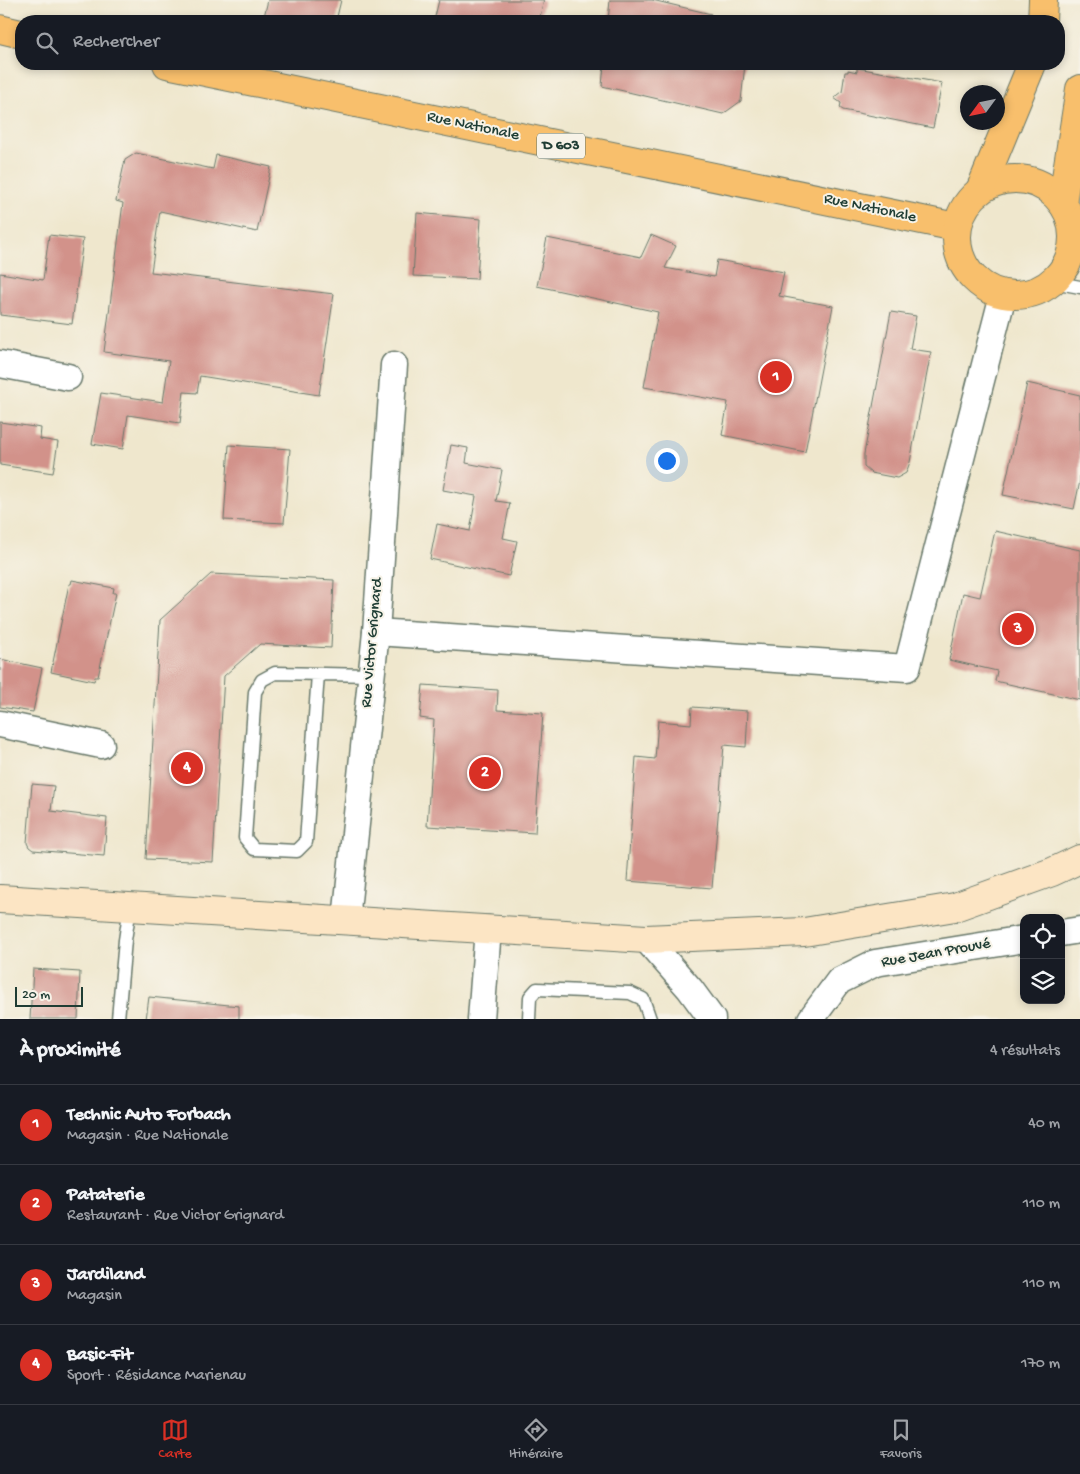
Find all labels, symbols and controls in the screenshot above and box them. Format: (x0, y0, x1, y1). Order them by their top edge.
search box (15, 15, 1065, 70)
icon: search (33, 29, 61, 57)
text: Rechercher (73, 31, 159, 54)
north arrow (960, 85, 1005, 130)
street label: Rue Nationale (425, 108, 522, 146)
road number: D 603 (537, 134, 585, 158)
street label: Rue Nationale (822, 190, 919, 228)
pin: 1 (760, 358, 792, 396)
your location (654, 448, 680, 474)
street label: Rue Victor Grignard (358, 576, 388, 709)
pin: 3 (1002, 610, 1034, 648)
pin: 4 (171, 749, 203, 787)
pin: 2 (469, 754, 501, 792)
map controls (1020, 914, 1065, 1004)
button: locate (1020, 914, 1065, 959)
street label: Rue Jean Prouvé (880, 935, 993, 973)
button: layers (1020, 959, 1065, 1004)
scale bar (15, 984, 82, 1007)
text: 20 m (22, 987, 50, 1004)
text: À proximité (20, 1039, 121, 1064)
text: 4 résultats (990, 1042, 1060, 1061)
text: Technic Auto Forbach (67, 1104, 231, 1127)
text: 1 (33, 1115, 39, 1134)
text: 40 m (1028, 1115, 1060, 1134)
text: Magasin · Rue Nationale (67, 1127, 228, 1146)
text: Pataterie (67, 1184, 145, 1207)
text: 2 (32, 1195, 40, 1214)
text: 110 m (1023, 1195, 1060, 1214)
text: Restaurant · Rue Victor Grignard (67, 1207, 284, 1226)
text: Jardiland (67, 1264, 144, 1287)
text: 3 (32, 1275, 40, 1294)
text: 110 m (1023, 1275, 1060, 1294)
text: Magasin (67, 1287, 122, 1306)
text: Basic-Fit (67, 1344, 132, 1367)
text: 4 (32, 1355, 40, 1374)
text: 170 m (1021, 1355, 1060, 1374)
text: Sport · Résidance Marienau (67, 1367, 246, 1386)
tab: Carte (159, 1416, 192, 1463)
tab: Itinéraire (509, 1416, 563, 1463)
tab: Favoris (880, 1416, 921, 1463)

